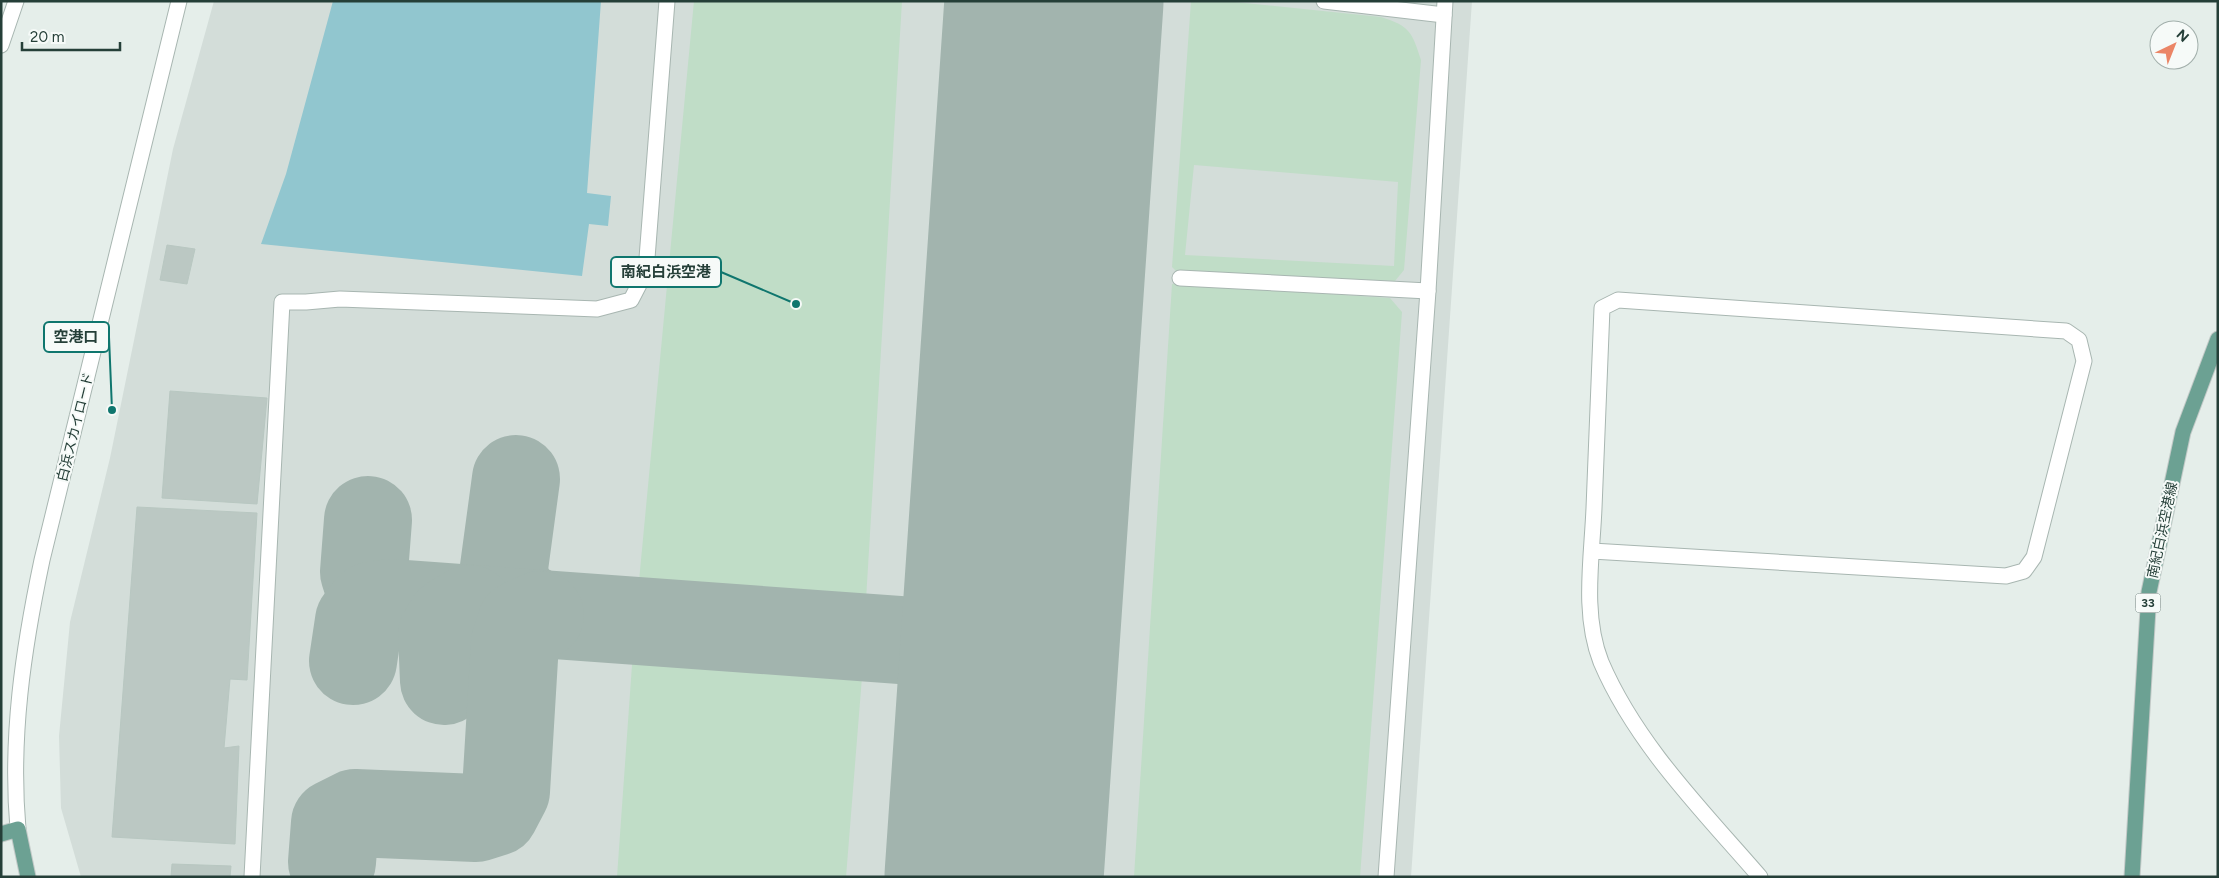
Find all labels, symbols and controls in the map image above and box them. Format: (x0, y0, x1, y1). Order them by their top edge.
scale bar (22, 20, 120, 52)
north arrow (2149, 20, 2199, 70)
text: N (2173, 26, 2192, 46)
text: 20 m (30, 28, 64, 46)
callout: 南紀白浜空港 (611, 257, 721, 287)
text: 南紀白浜空港 (621, 263, 711, 281)
callout: 空港口 (44, 322, 109, 352)
text: 空港口 (53, 328, 99, 346)
street label: 白浜スカイロード (54, 371, 97, 484)
street label: 南紀白浜空港線 (2144, 480, 2181, 580)
road number: 33 (2136, 594, 2160, 612)

